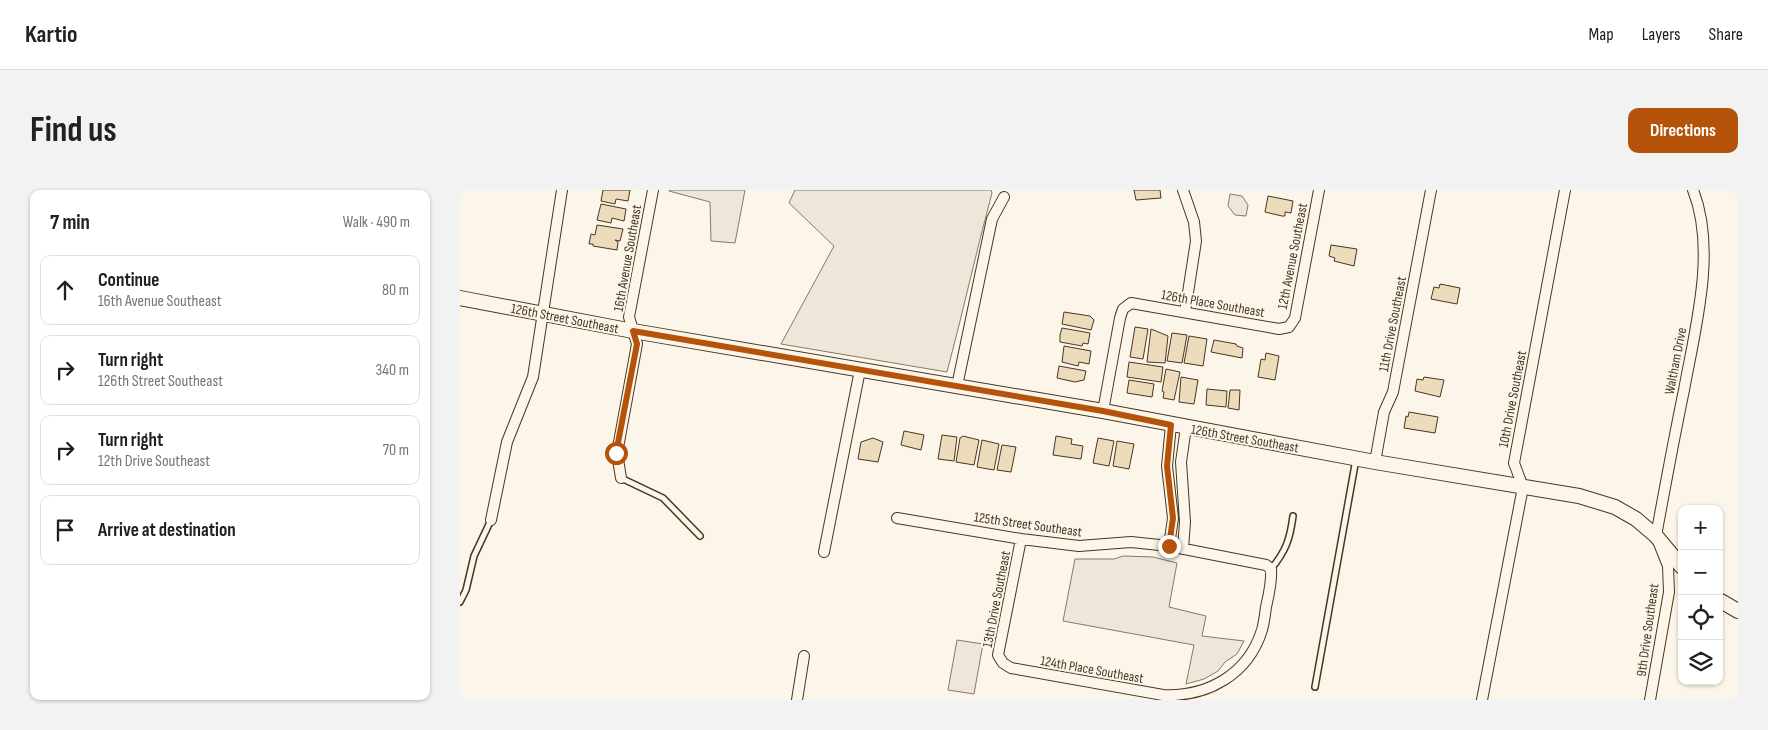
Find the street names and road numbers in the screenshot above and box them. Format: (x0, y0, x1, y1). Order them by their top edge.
street label: 12th Avenue Southeast (1274, 201, 1311, 311)
street label: 16th Avenue Southeast (610, 203, 645, 313)
street label: 11th Drive Southeast (1375, 275, 1410, 373)
street label: 126th Place Southeast (1160, 286, 1266, 321)
street label: 126th Street Southeast (510, 300, 620, 337)
street label: Waltham Drive (1661, 326, 1690, 396)
street label: 10th Drive Southeast (1495, 349, 1530, 449)
street label: 126th Street Southeast (1190, 421, 1300, 456)
street label: 125th Street Southeast (973, 508, 1083, 540)
street label: 13th Drive Southeast (979, 549, 1014, 649)
street label: 9th Drive Southeast (1633, 582, 1662, 678)
street label: 124th Place Southeast (1039, 652, 1145, 687)

